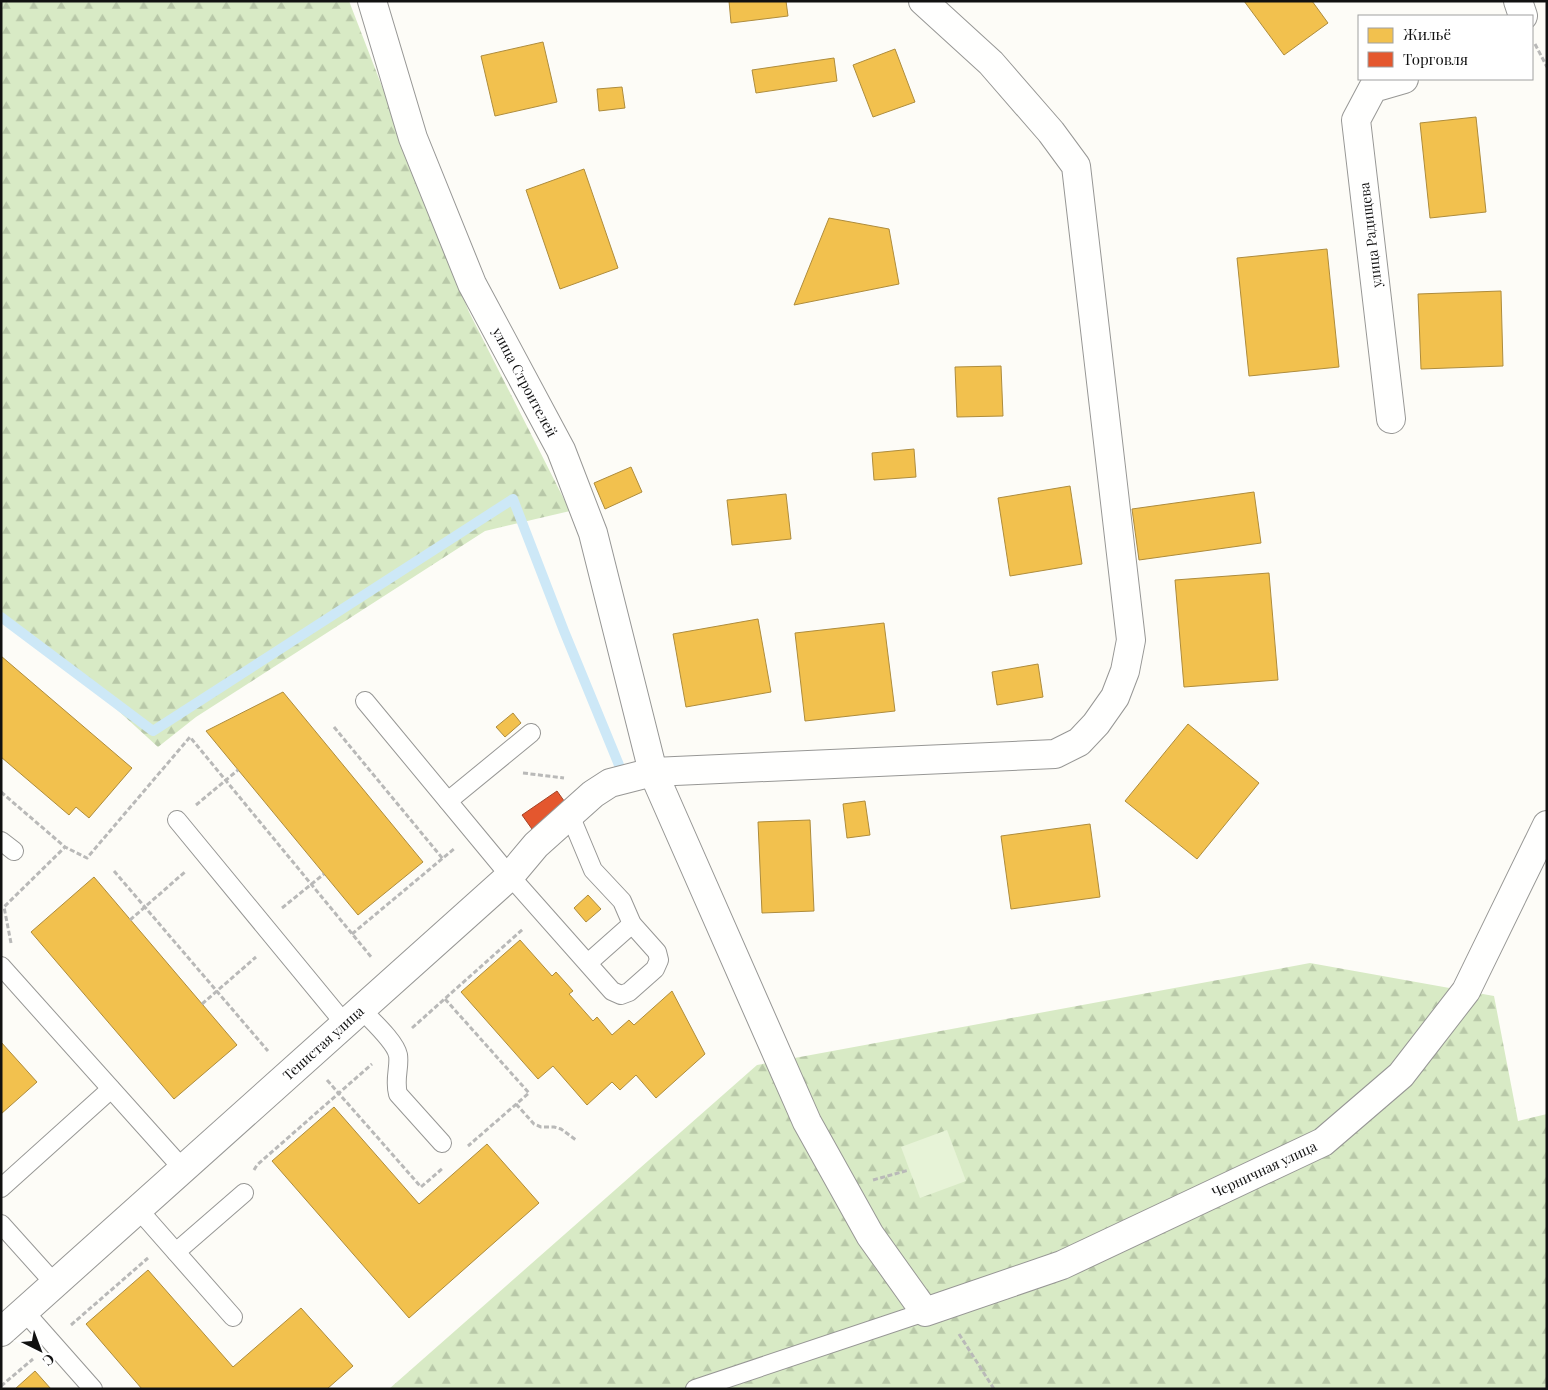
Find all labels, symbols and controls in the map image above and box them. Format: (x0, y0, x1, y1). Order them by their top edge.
legend (1358, 15, 1533, 80)
text: Жильё (1403, 24, 1451, 44)
text: Торговля (1403, 49, 1468, 69)
street label: улица Радищева (1354, 181, 1386, 290)
street label: улица Строителей (488, 323, 562, 440)
street label: Тенистая улица (278, 1002, 368, 1084)
street label: Черничная улица (1208, 1136, 1320, 1202)
north arrow (15, 1325, 65, 1375)
text: С (39, 1350, 59, 1370)

